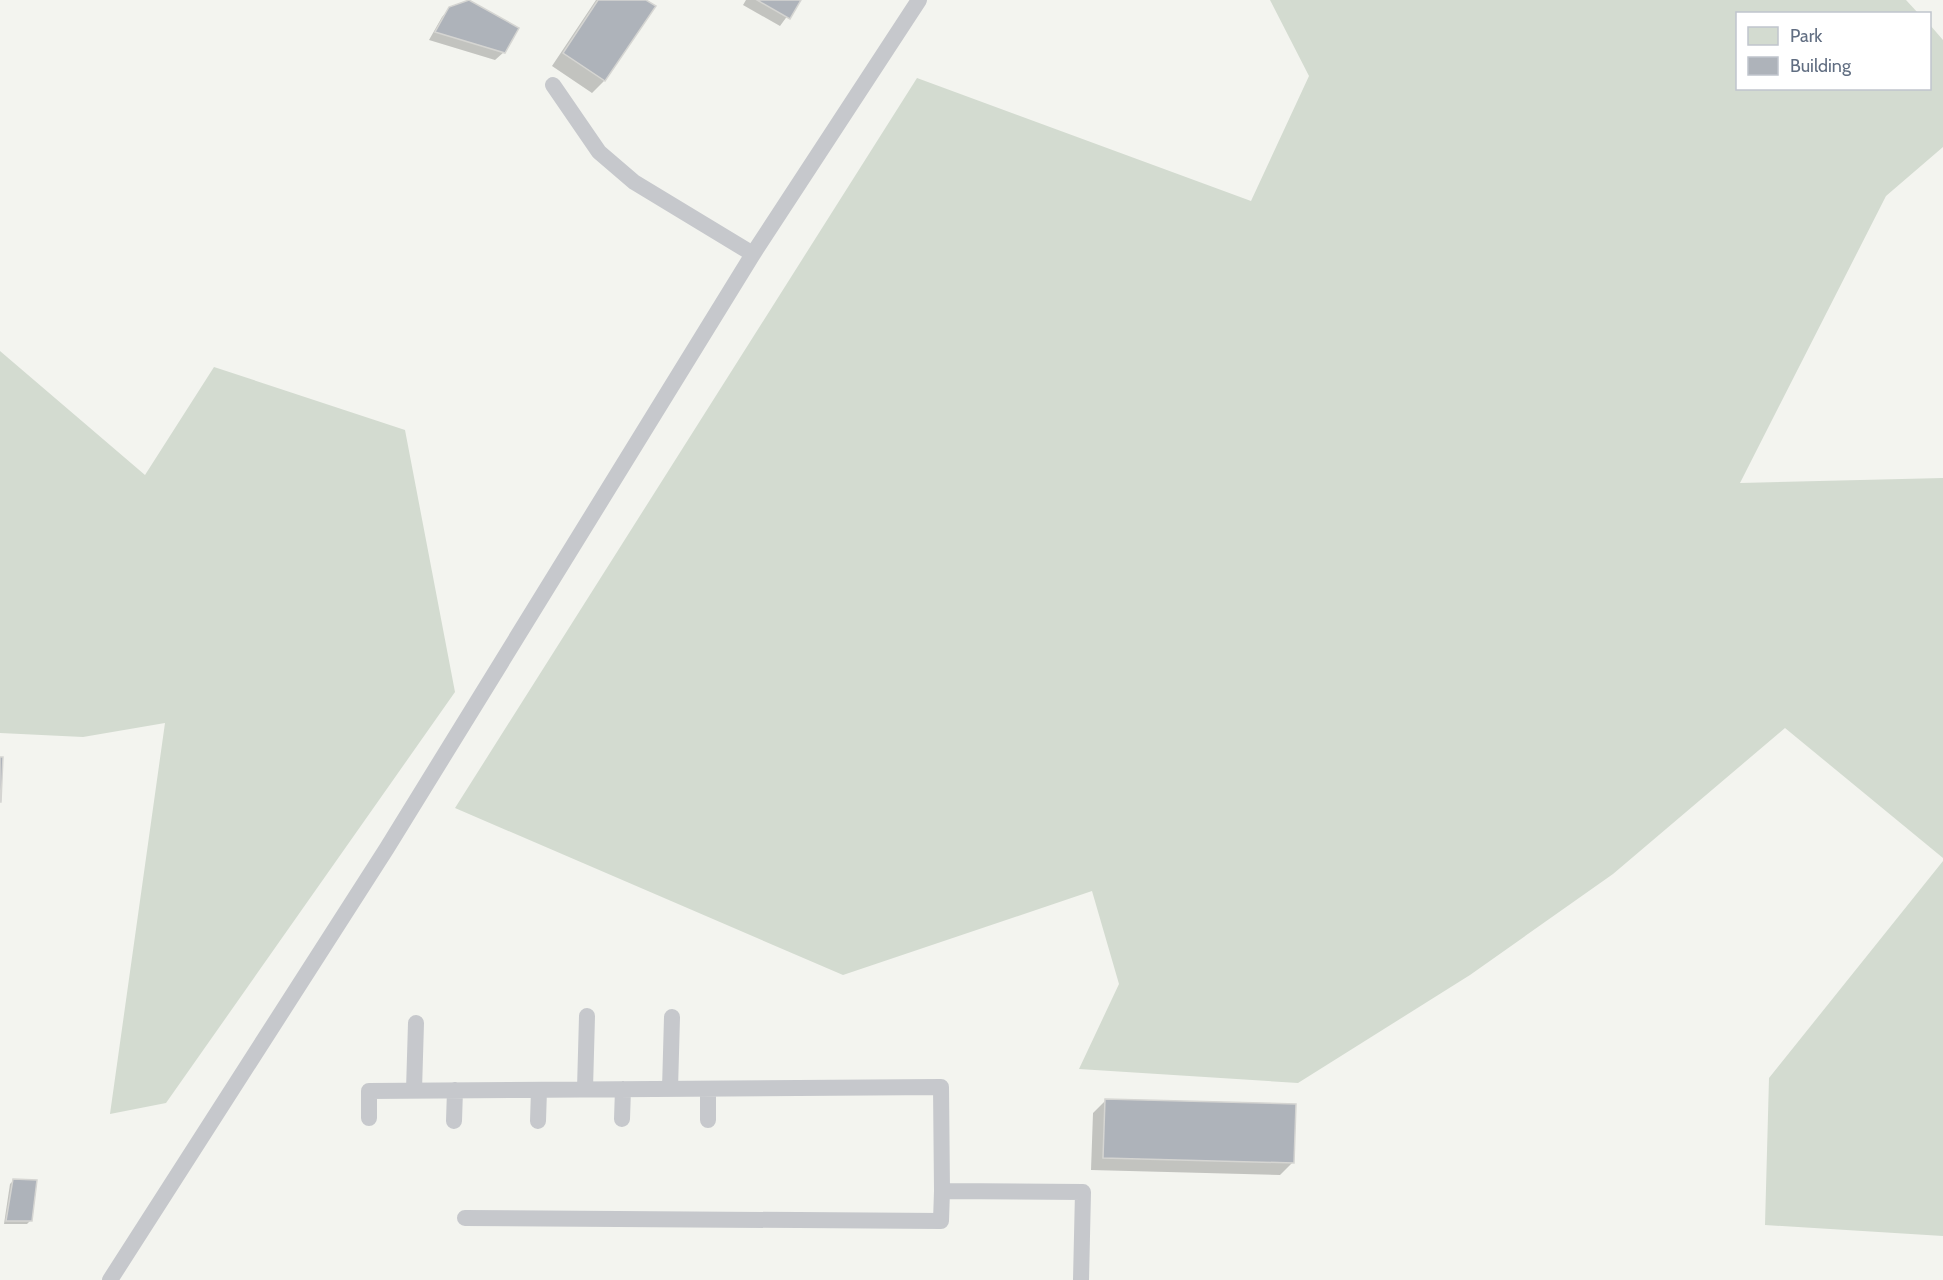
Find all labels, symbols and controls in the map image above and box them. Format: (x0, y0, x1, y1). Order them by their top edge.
legend (1736, 12, 1931, 90)
text: Park (1790, 25, 1823, 47)
text: Building (1790, 55, 1852, 77)

